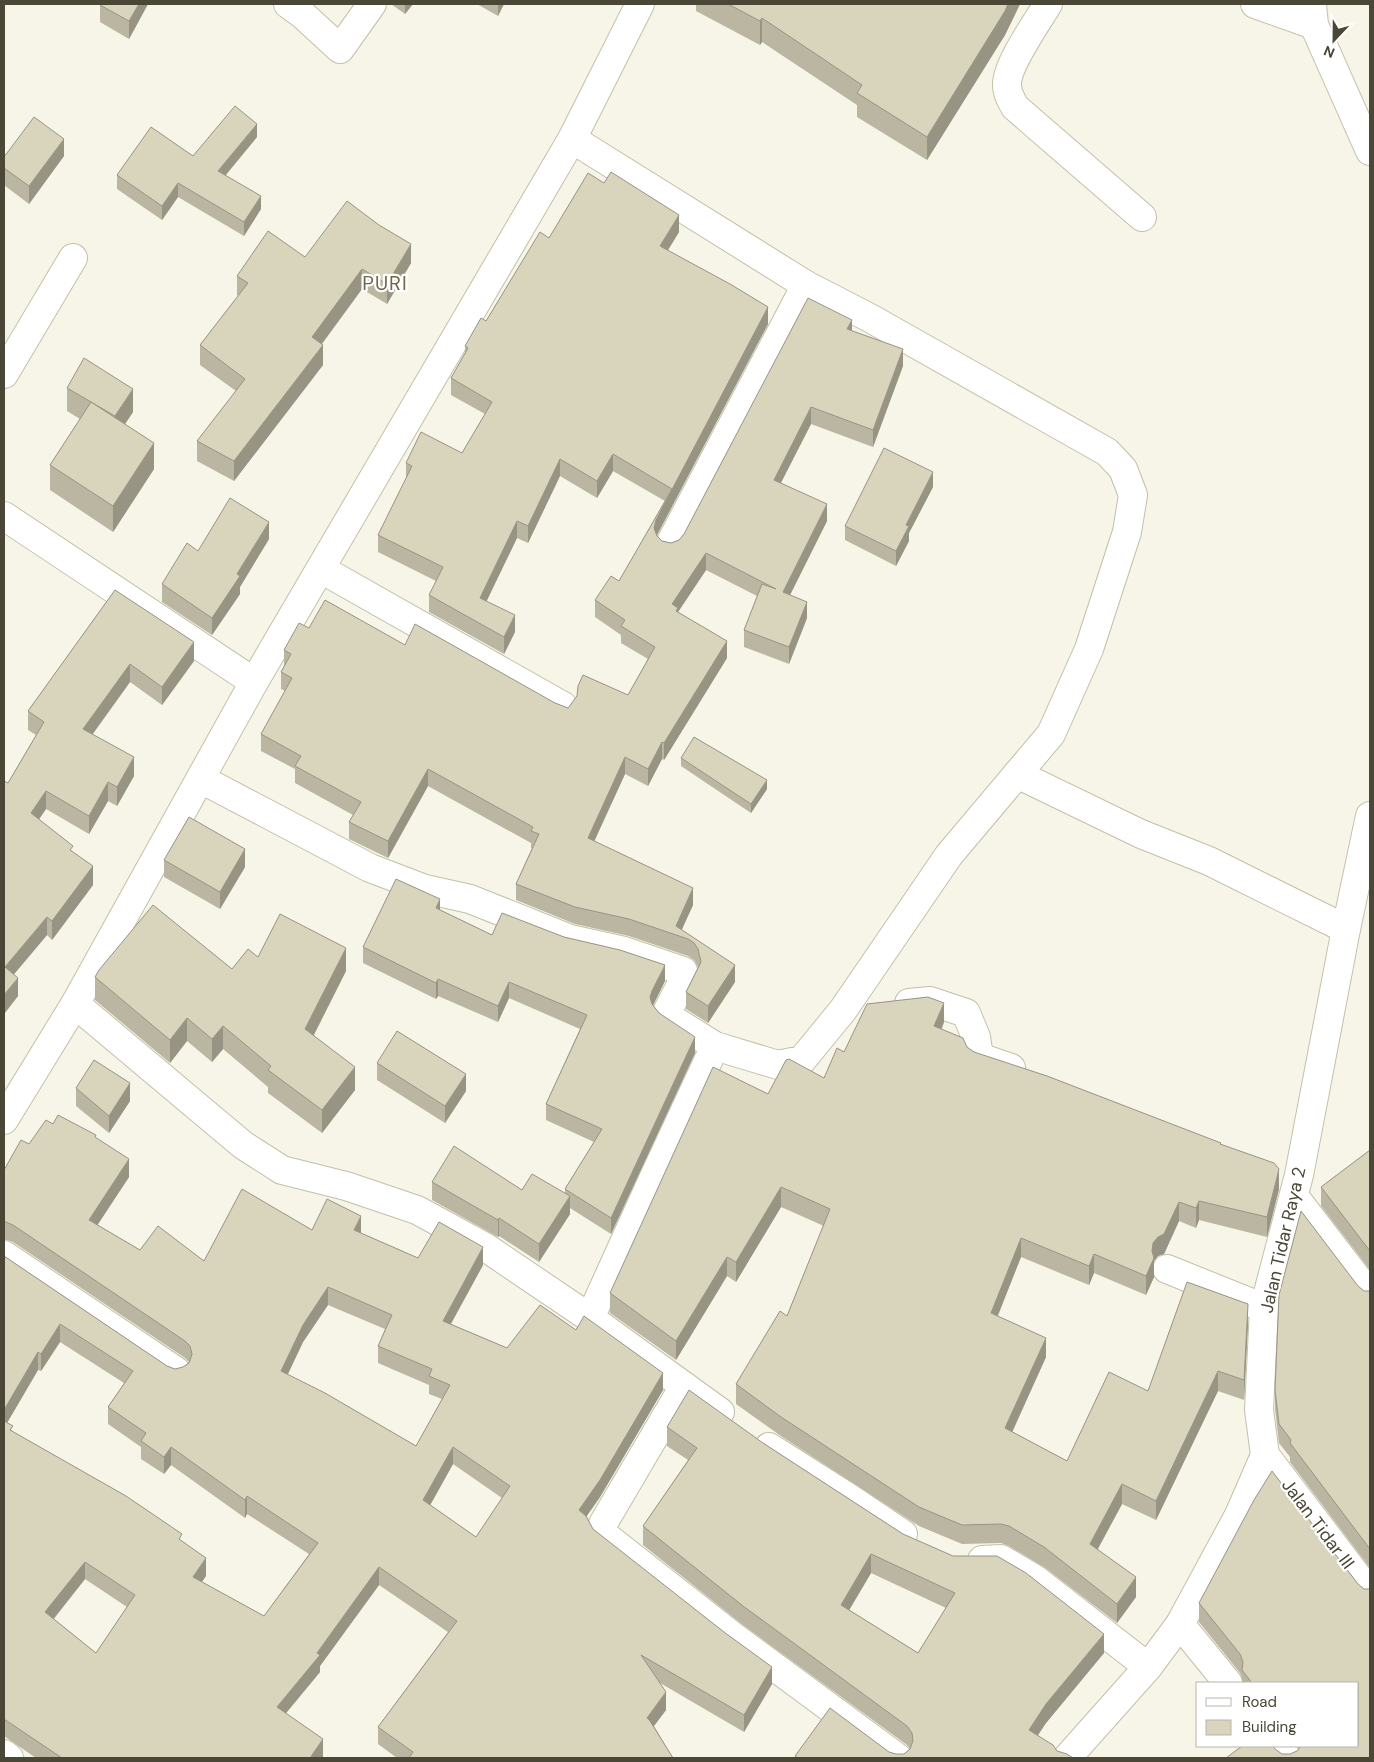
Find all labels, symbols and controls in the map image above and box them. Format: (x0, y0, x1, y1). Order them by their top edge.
north arrow (1309, 15, 1359, 65)
text: N (1321, 42, 1337, 62)
district label: PURI (362, 270, 408, 296)
street label: Jalan Tidar Raya 2 (1255, 1165, 1311, 1315)
street label: Jalan Tidar III (1276, 1474, 1360, 1574)
legend (1196, 1682, 1359, 1747)
text: Road (1242, 1692, 1277, 1712)
text: Building (1242, 1717, 1297, 1737)

